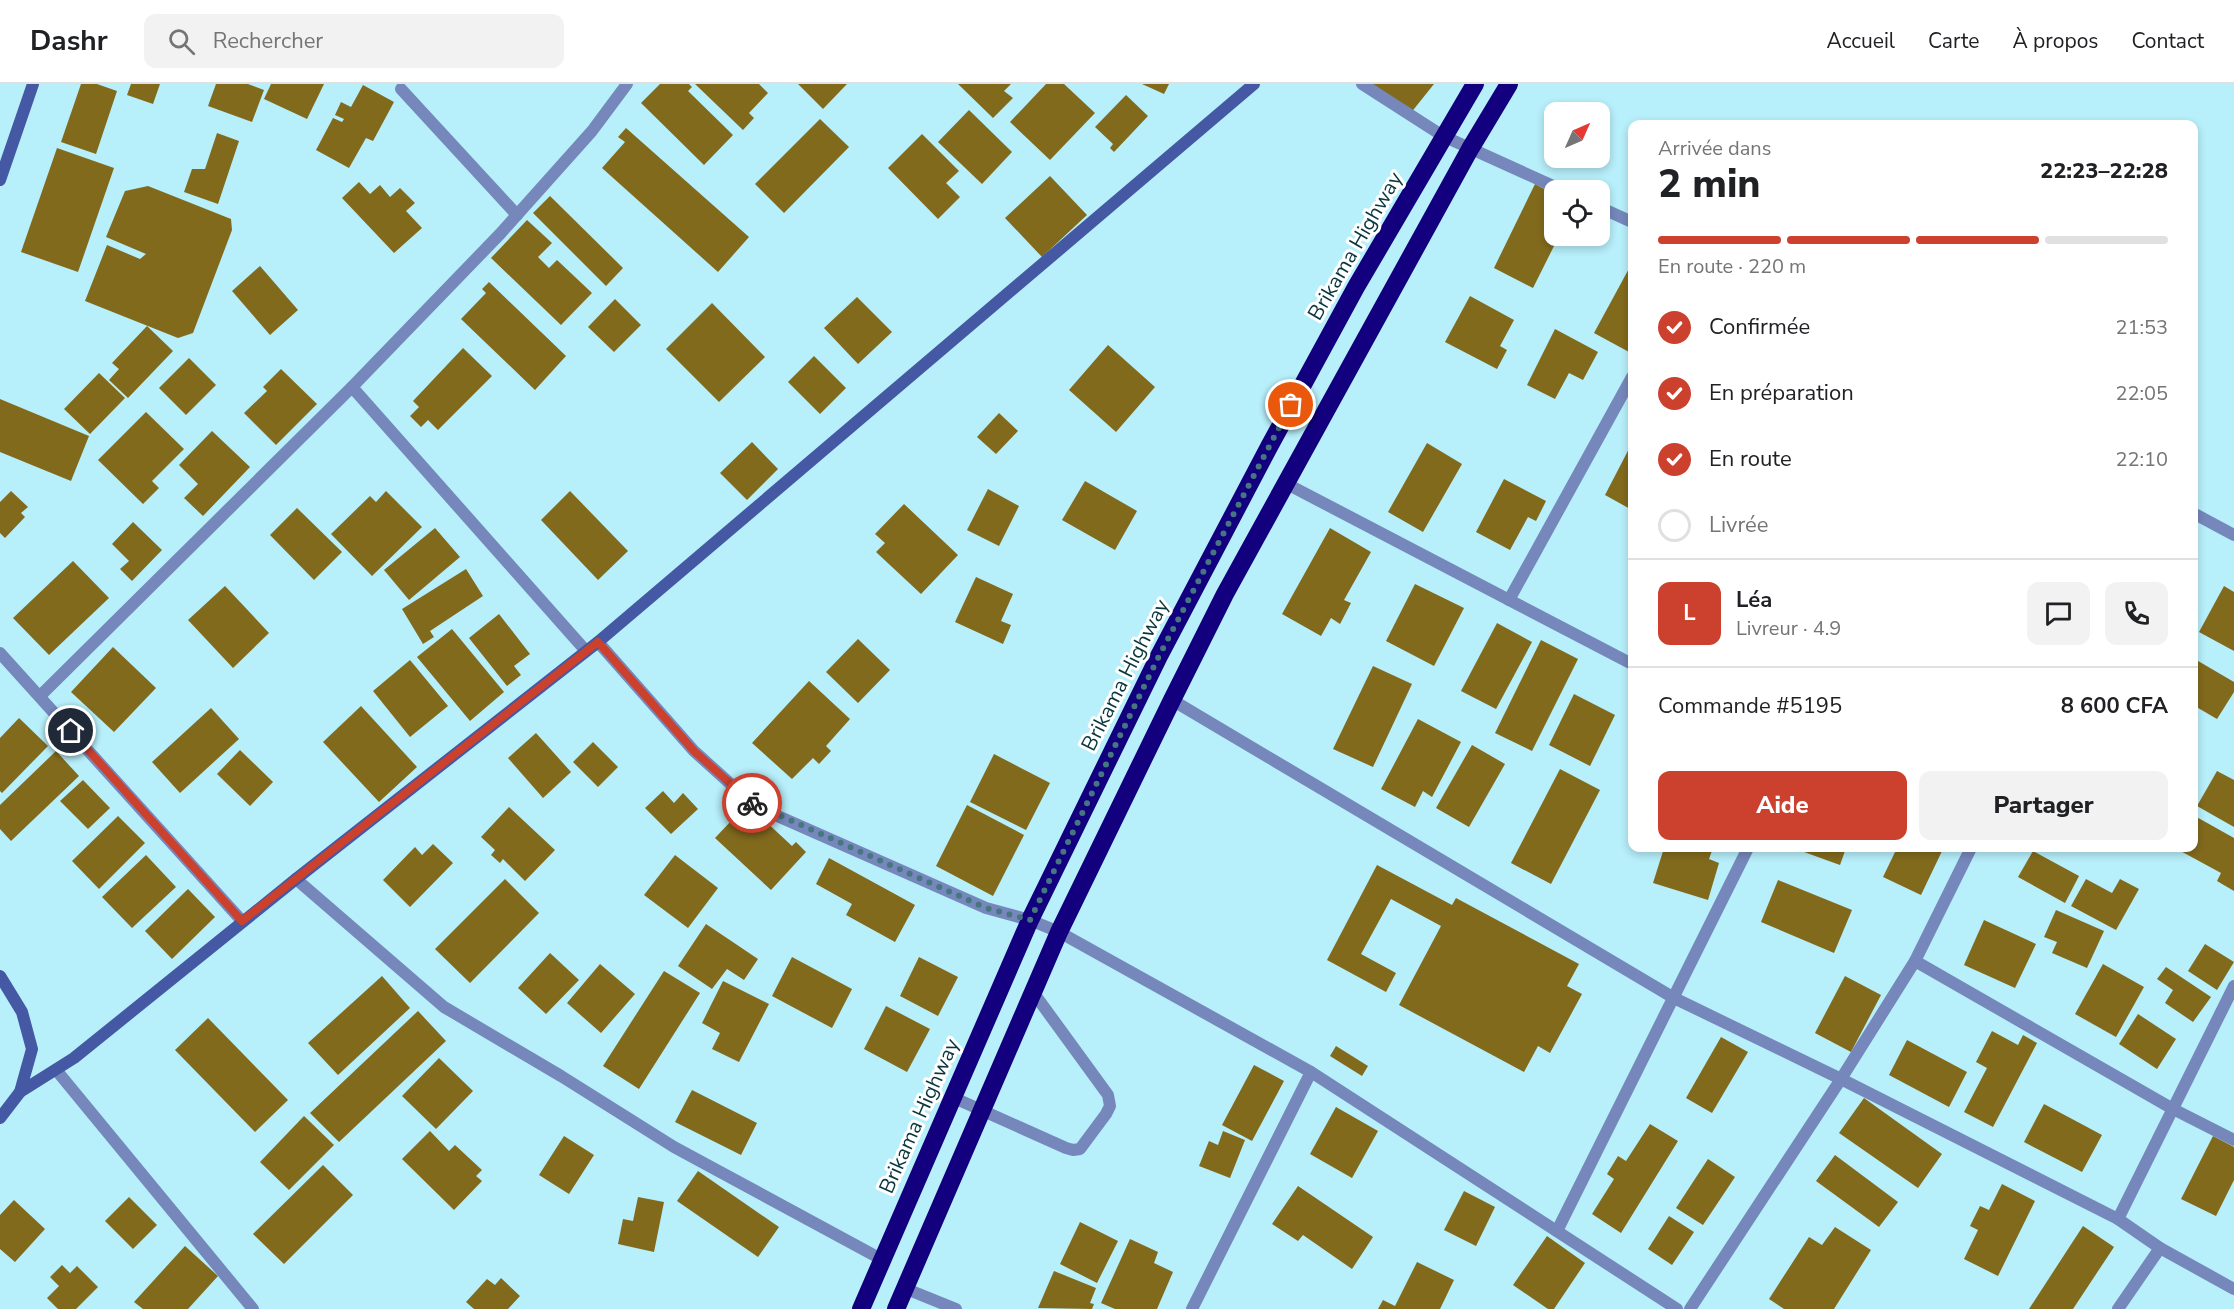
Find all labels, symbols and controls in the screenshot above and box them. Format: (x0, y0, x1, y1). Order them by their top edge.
search box (144, 14, 564, 68)
text: Dashr (30, 22, 108, 60)
icon: search (165, 25, 198, 58)
text: Rechercher (213, 26, 323, 56)
text: Accueil (1826, 27, 1895, 55)
text: Carte (1928, 27, 1979, 55)
text: À propos (2012, 27, 2098, 55)
text: Contact (2131, 27, 2204, 55)
north arrow (1544, 102, 1610, 168)
map controls (1544, 102, 1610, 246)
text: Arrivée dans (1658, 135, 1771, 162)
text: 22:23–22:28 (2040, 156, 2168, 186)
text: 2 min (1658, 158, 1761, 211)
street label: Brikama Highway (1301, 167, 1409, 325)
button: locate (1544, 180, 1610, 246)
text: En route · 220 m (1658, 253, 1806, 280)
icon: check (1658, 311, 1691, 344)
text: Confirmée (1709, 312, 1810, 342)
text: 21:53 (2115, 314, 2168, 341)
icon: check (1658, 377, 1691, 410)
text: En préparation (1709, 378, 1854, 408)
pin (1265, 379, 1316, 430)
text: 22:05 (2115, 380, 2168, 407)
icon: bag (1274, 388, 1307, 421)
icon: check (1658, 443, 1691, 476)
text: En route (1709, 444, 1792, 474)
text: 22:10 (2115, 446, 2168, 473)
text: Livrée (1709, 510, 1769, 540)
button: chat (2027, 582, 2090, 645)
button: phone (2105, 582, 2168, 645)
text: Léa (1736, 585, 1772, 615)
street label: Brikama Highway (1075, 594, 1175, 756)
text: L (1683, 598, 1696, 628)
text: Livreur · 4.9 (1736, 615, 1841, 642)
text: Commande #5195 (1658, 691, 1842, 721)
text: 8 600 CFA (2061, 691, 2168, 721)
pin (45, 705, 96, 756)
icon: home (54, 714, 87, 747)
button: Aide (1658, 771, 1907, 840)
button: Partager (1919, 771, 2168, 840)
courier (722, 773, 782, 833)
icon: bike (736, 787, 769, 820)
street label: Brikama Highway (872, 1034, 966, 1198)

